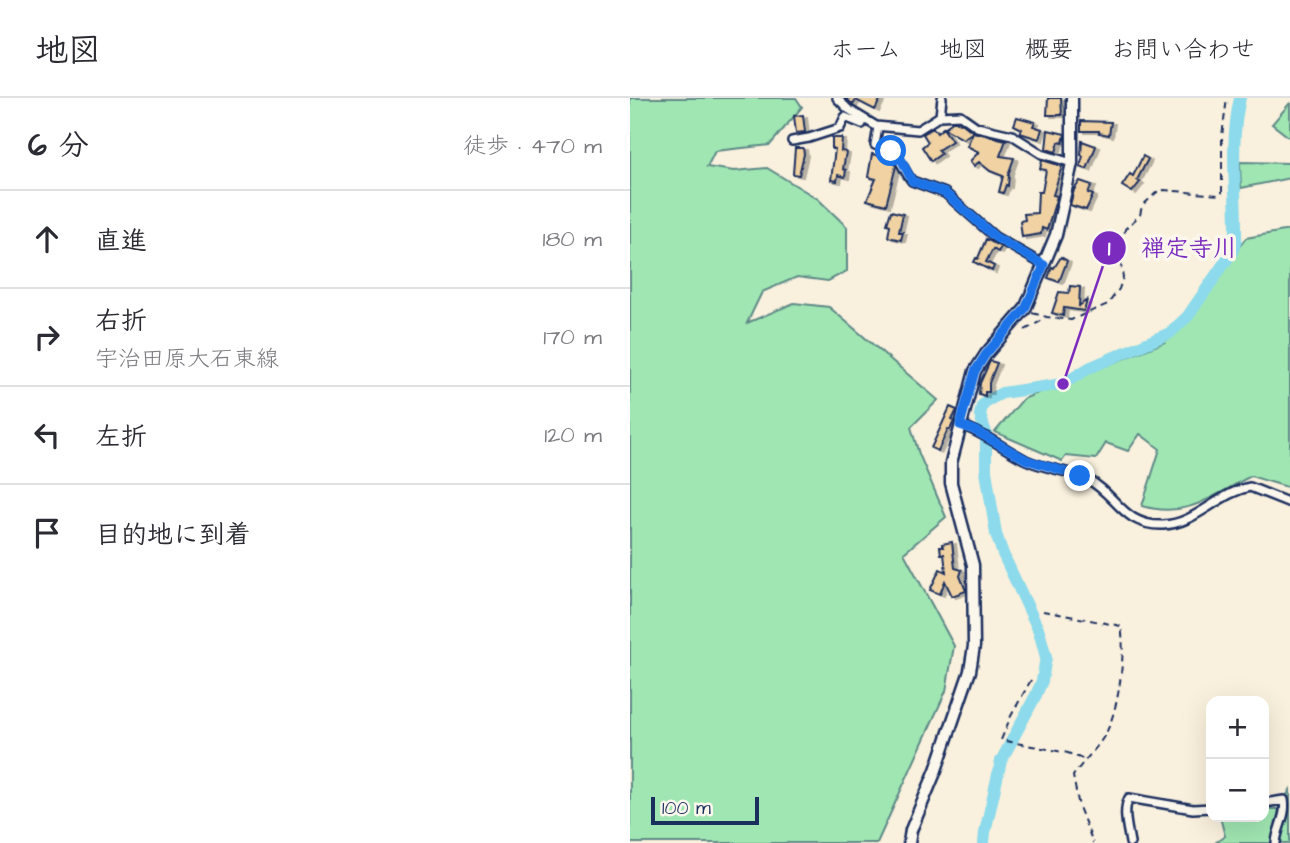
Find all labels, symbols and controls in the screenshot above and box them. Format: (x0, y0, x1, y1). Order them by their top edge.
text: 地図 (35, 28, 101, 74)
text: ホーム (830, 33, 901, 67)
text: 地図 (939, 33, 987, 67)
text: 概要 (1025, 33, 1073, 67)
text: お問い合わせ (1111, 33, 1255, 67)
text: 6 分 (28, 125, 89, 167)
text: 徒歩 · 470 m (463, 130, 602, 162)
route start (875, 135, 906, 166)
icon: ahead (28, 220, 66, 258)
text: 直進 (95, 223, 147, 259)
text: 180 m (543, 223, 602, 255)
callout: 禅定寺川 (1092, 226, 1251, 271)
text: 禅定寺川 (1141, 232, 1237, 266)
text: 1 (1108, 234, 1111, 263)
text: 右折 (95, 303, 147, 339)
icon: right (28, 318, 66, 356)
text: 170 m (543, 321, 602, 353)
text: 宇治田原大石東線 (95, 343, 279, 375)
icon: left (28, 416, 66, 454)
text: 左折 (95, 419, 147, 455)
text: 120 m (544, 419, 602, 451)
route end (1064, 460, 1095, 491)
icon: arrive (28, 514, 66, 552)
text: 目的地に到着 (95, 517, 251, 553)
map controls (1206, 696, 1269, 822)
button: + (1206, 696, 1269, 759)
button: − (1206, 759, 1269, 822)
scale bar (651, 794, 760, 826)
text: 100 m (662, 795, 711, 822)

